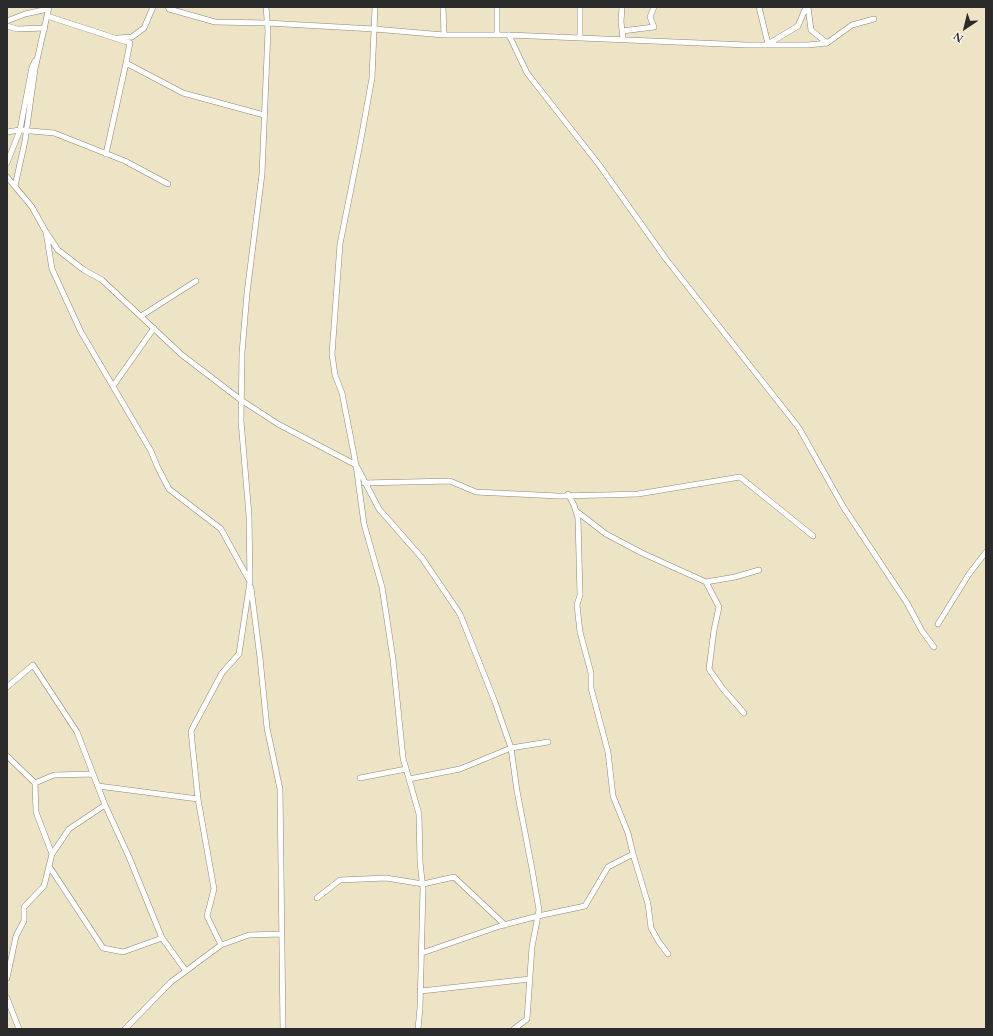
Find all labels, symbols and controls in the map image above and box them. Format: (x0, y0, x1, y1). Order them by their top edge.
north arrow (945, 8, 985, 48)
text: N (950, 30, 966, 46)

